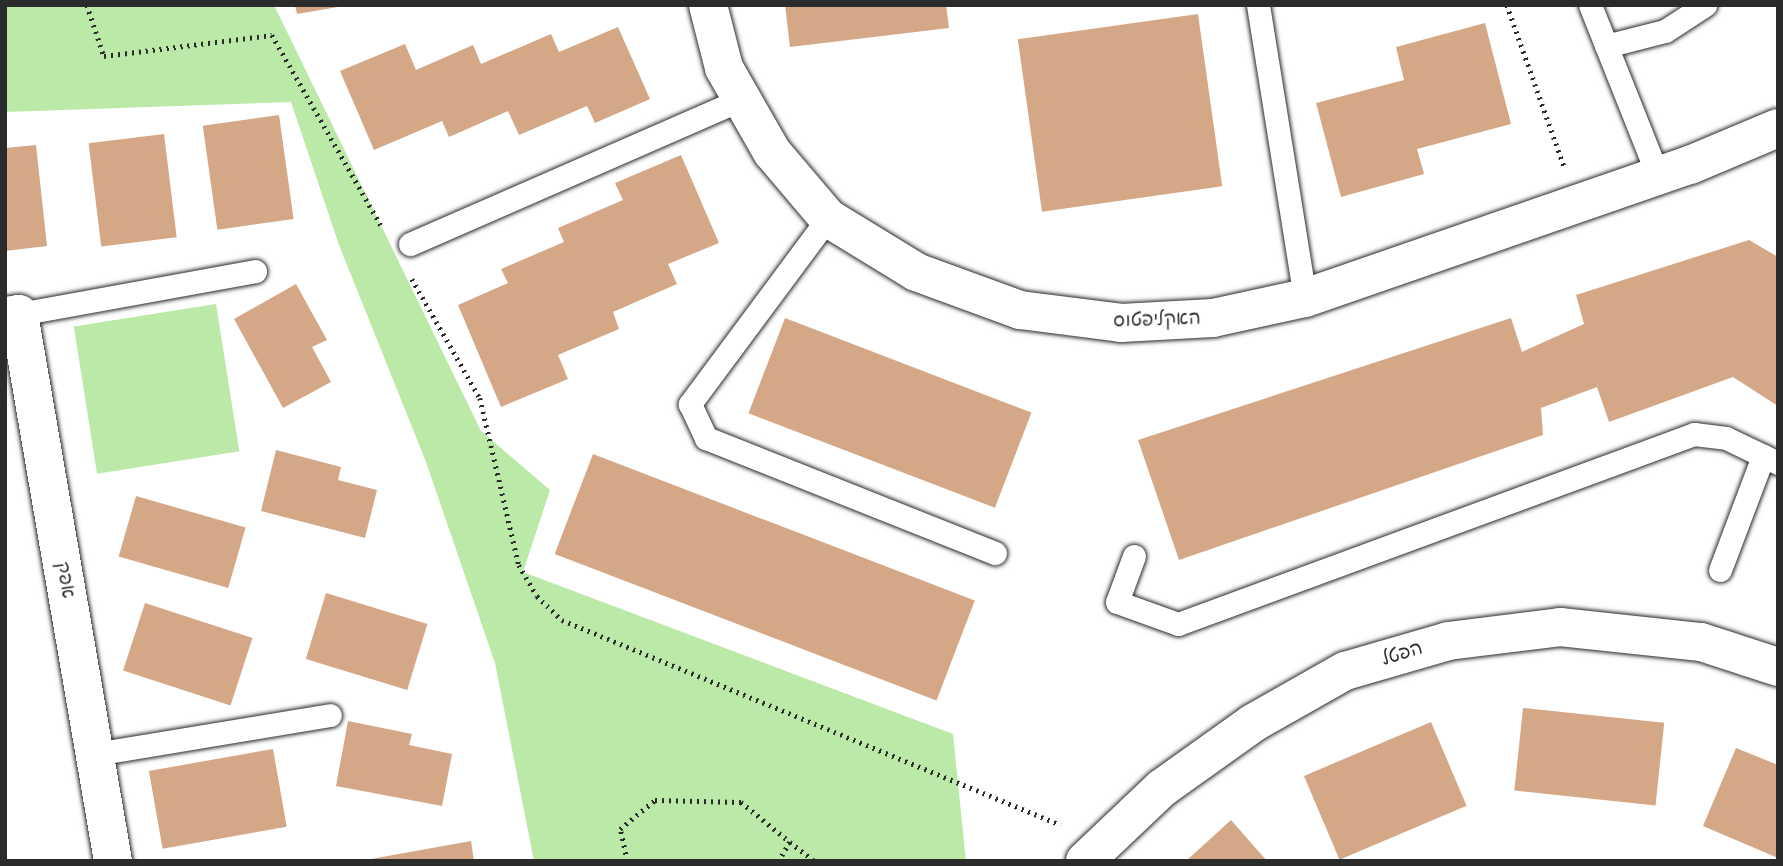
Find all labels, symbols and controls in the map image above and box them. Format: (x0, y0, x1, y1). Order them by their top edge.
street label: האקליפטוס (1113, 307, 1201, 333)
street label: אפק (51, 560, 79, 600)
street label: הפטל (1379, 637, 1425, 671)

